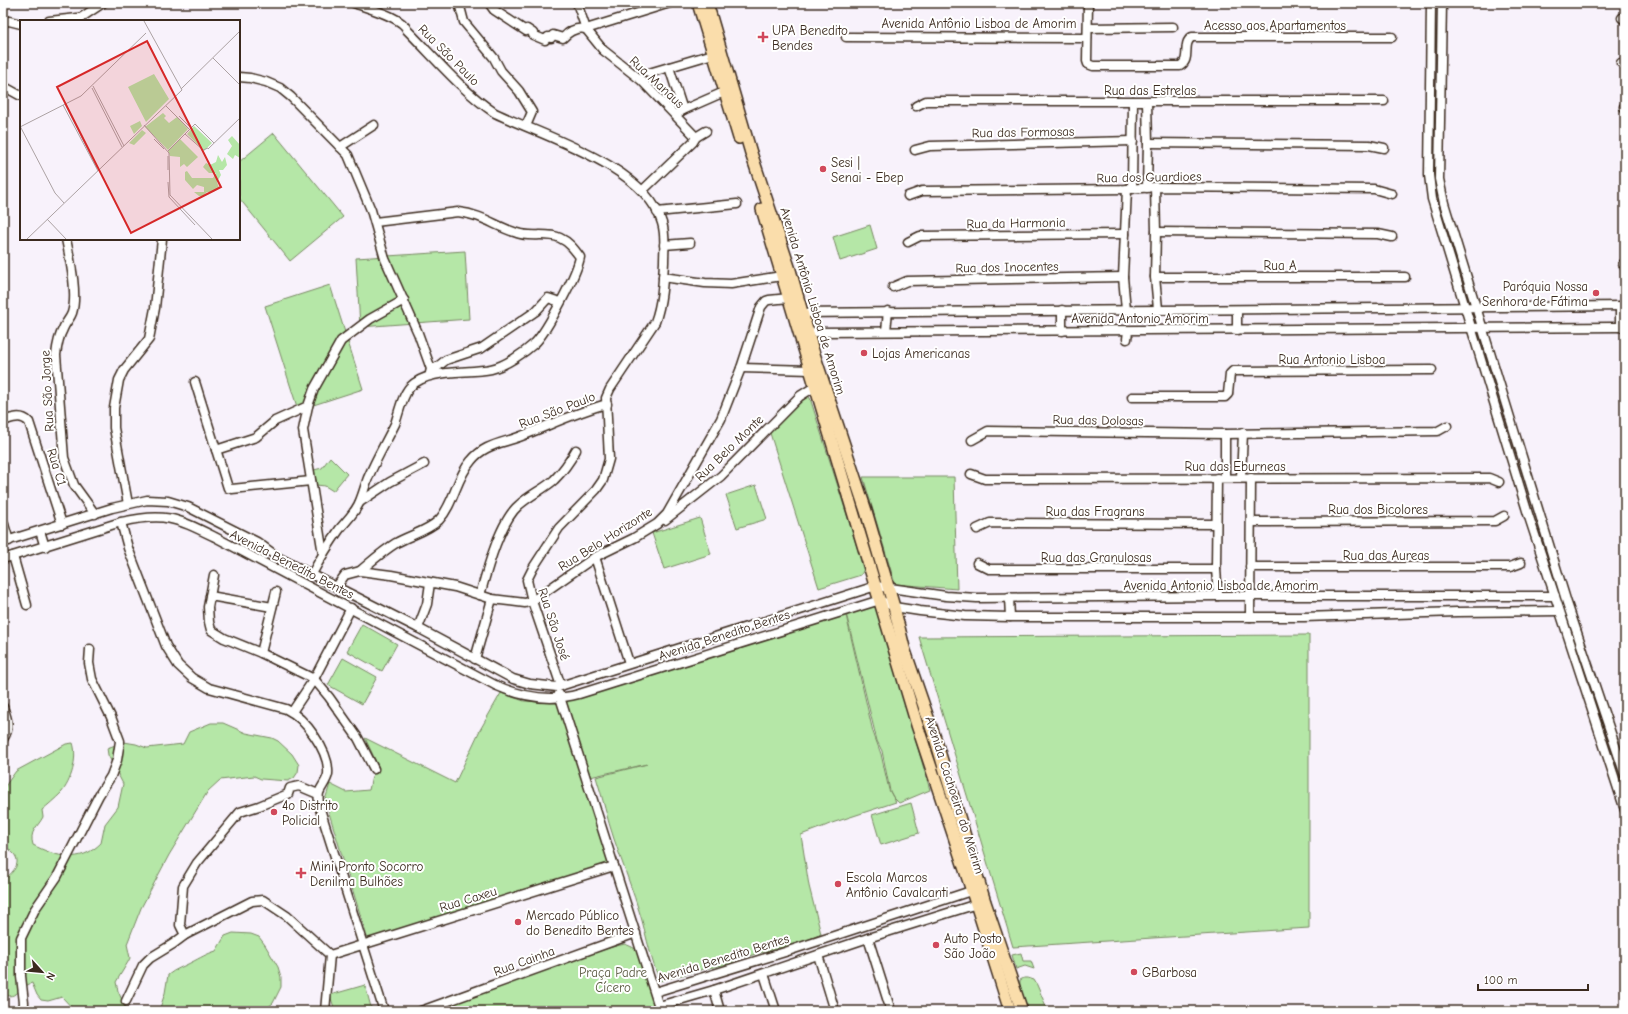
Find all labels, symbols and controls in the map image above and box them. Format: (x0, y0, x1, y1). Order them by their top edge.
street label: Avenida Antônio Lisboa de Amorim (881, 16, 1077, 31)
street label: Acesso aos Apartamentos (1204, 18, 1346, 33)
inset map (20, 20, 240, 240)
street label: Rua São Paulo (415, 21, 483, 89)
place label: UPA Benedito Bendes (772, 23, 848, 53)
marker: UPA Benedito Bendes (757, 31, 769, 43)
street label: Rua Manaus (627, 53, 687, 111)
street label: Rua das Estrelas (1104, 83, 1196, 98)
street label: Rua das Formosas (972, 124, 1074, 140)
place label: Sesi | Senai - Ebep (831, 155, 904, 185)
marker: Sesi | Senai - Ebep (818, 164, 828, 174)
street label: Rua dos Guardioes (1096, 169, 1202, 185)
street label: Avenida Antônio Lisboa de Amorim (777, 205, 849, 397)
street label: Rua da Harmonia (966, 215, 1066, 231)
street label: Rua A (1264, 258, 1297, 273)
street label: Rua dos Inocentes (955, 259, 1059, 275)
place label: Paróquia Nossa Senhora de Fátima (1482, 279, 1588, 309)
marker: Paróquia Nossa Senhora de Fátima (1591, 288, 1601, 298)
street label: Avenida Antonio Amorim (1071, 311, 1209, 326)
place label: Lojas Americanas (872, 346, 970, 361)
marker: Lojas Americanas (859, 348, 869, 358)
street label: Rua São Jorge (37, 349, 57, 432)
street label: Rua Antonio Lisboa (1278, 352, 1386, 367)
street label: Rua São Paulo (517, 389, 597, 431)
street label: Rua Belo Monte (692, 411, 767, 484)
street label: Rua das Dolosas (1052, 412, 1144, 428)
street label: Rua C1 (44, 446, 70, 488)
street label: Rua das Eburneas (1184, 459, 1286, 474)
street label: Rua dos Bicolores (1328, 502, 1428, 517)
street label: Rua Belo Horizonte (555, 504, 655, 574)
street label: Rua das Fragrans (1045, 504, 1145, 519)
street label: Avenida Benedito Bentes (228, 526, 356, 602)
street label: Rua das Aureas (1343, 548, 1429, 563)
street label: Rua das Granulosas (1041, 550, 1151, 565)
street label: Avenida Antonio Lisboa de Amorim (1123, 578, 1319, 593)
street label: Rua São José (535, 586, 573, 663)
street label: Avenida Benedito Bentes (657, 607, 791, 663)
street label: Avenida Cachoeira do Meirim (922, 714, 988, 876)
place label: 4o Distrito Policial (282, 798, 338, 828)
marker: 4o Distrito Policial (269, 807, 279, 817)
place label: Mini Pronto Socorro Denilma Bulhões (310, 859, 423, 889)
marker: Mini Pronto Socorro Denilma Bulhões (295, 867, 307, 879)
place label: Escola Marcos Antônio Cavalcanti (846, 870, 949, 900)
marker: Escola Marcos Antônio Cavalcanti (833, 879, 843, 889)
street label: Rua Caxeu (438, 883, 498, 915)
place label: Mercado Público do Benedito Bentes (526, 908, 634, 938)
marker: Mercado Público do Benedito Bentes (513, 917, 523, 927)
street label: Avenida Benedito Bentes (655, 931, 791, 985)
place label: Auto Posto São João (944, 931, 1002, 961)
marker: Auto Posto São João (931, 940, 941, 950)
street label: Rua Cainha (491, 943, 557, 979)
north arrow (22, 952, 62, 992)
park label: Praça Padre Cícero (579, 965, 647, 995)
place label: GBarbosa (1142, 965, 1197, 980)
scale bar (1478, 966, 1588, 992)
marker: GBarbosa (1129, 967, 1139, 977)
text: N (43, 970, 58, 982)
text: 100 m (1484, 973, 1517, 987)

